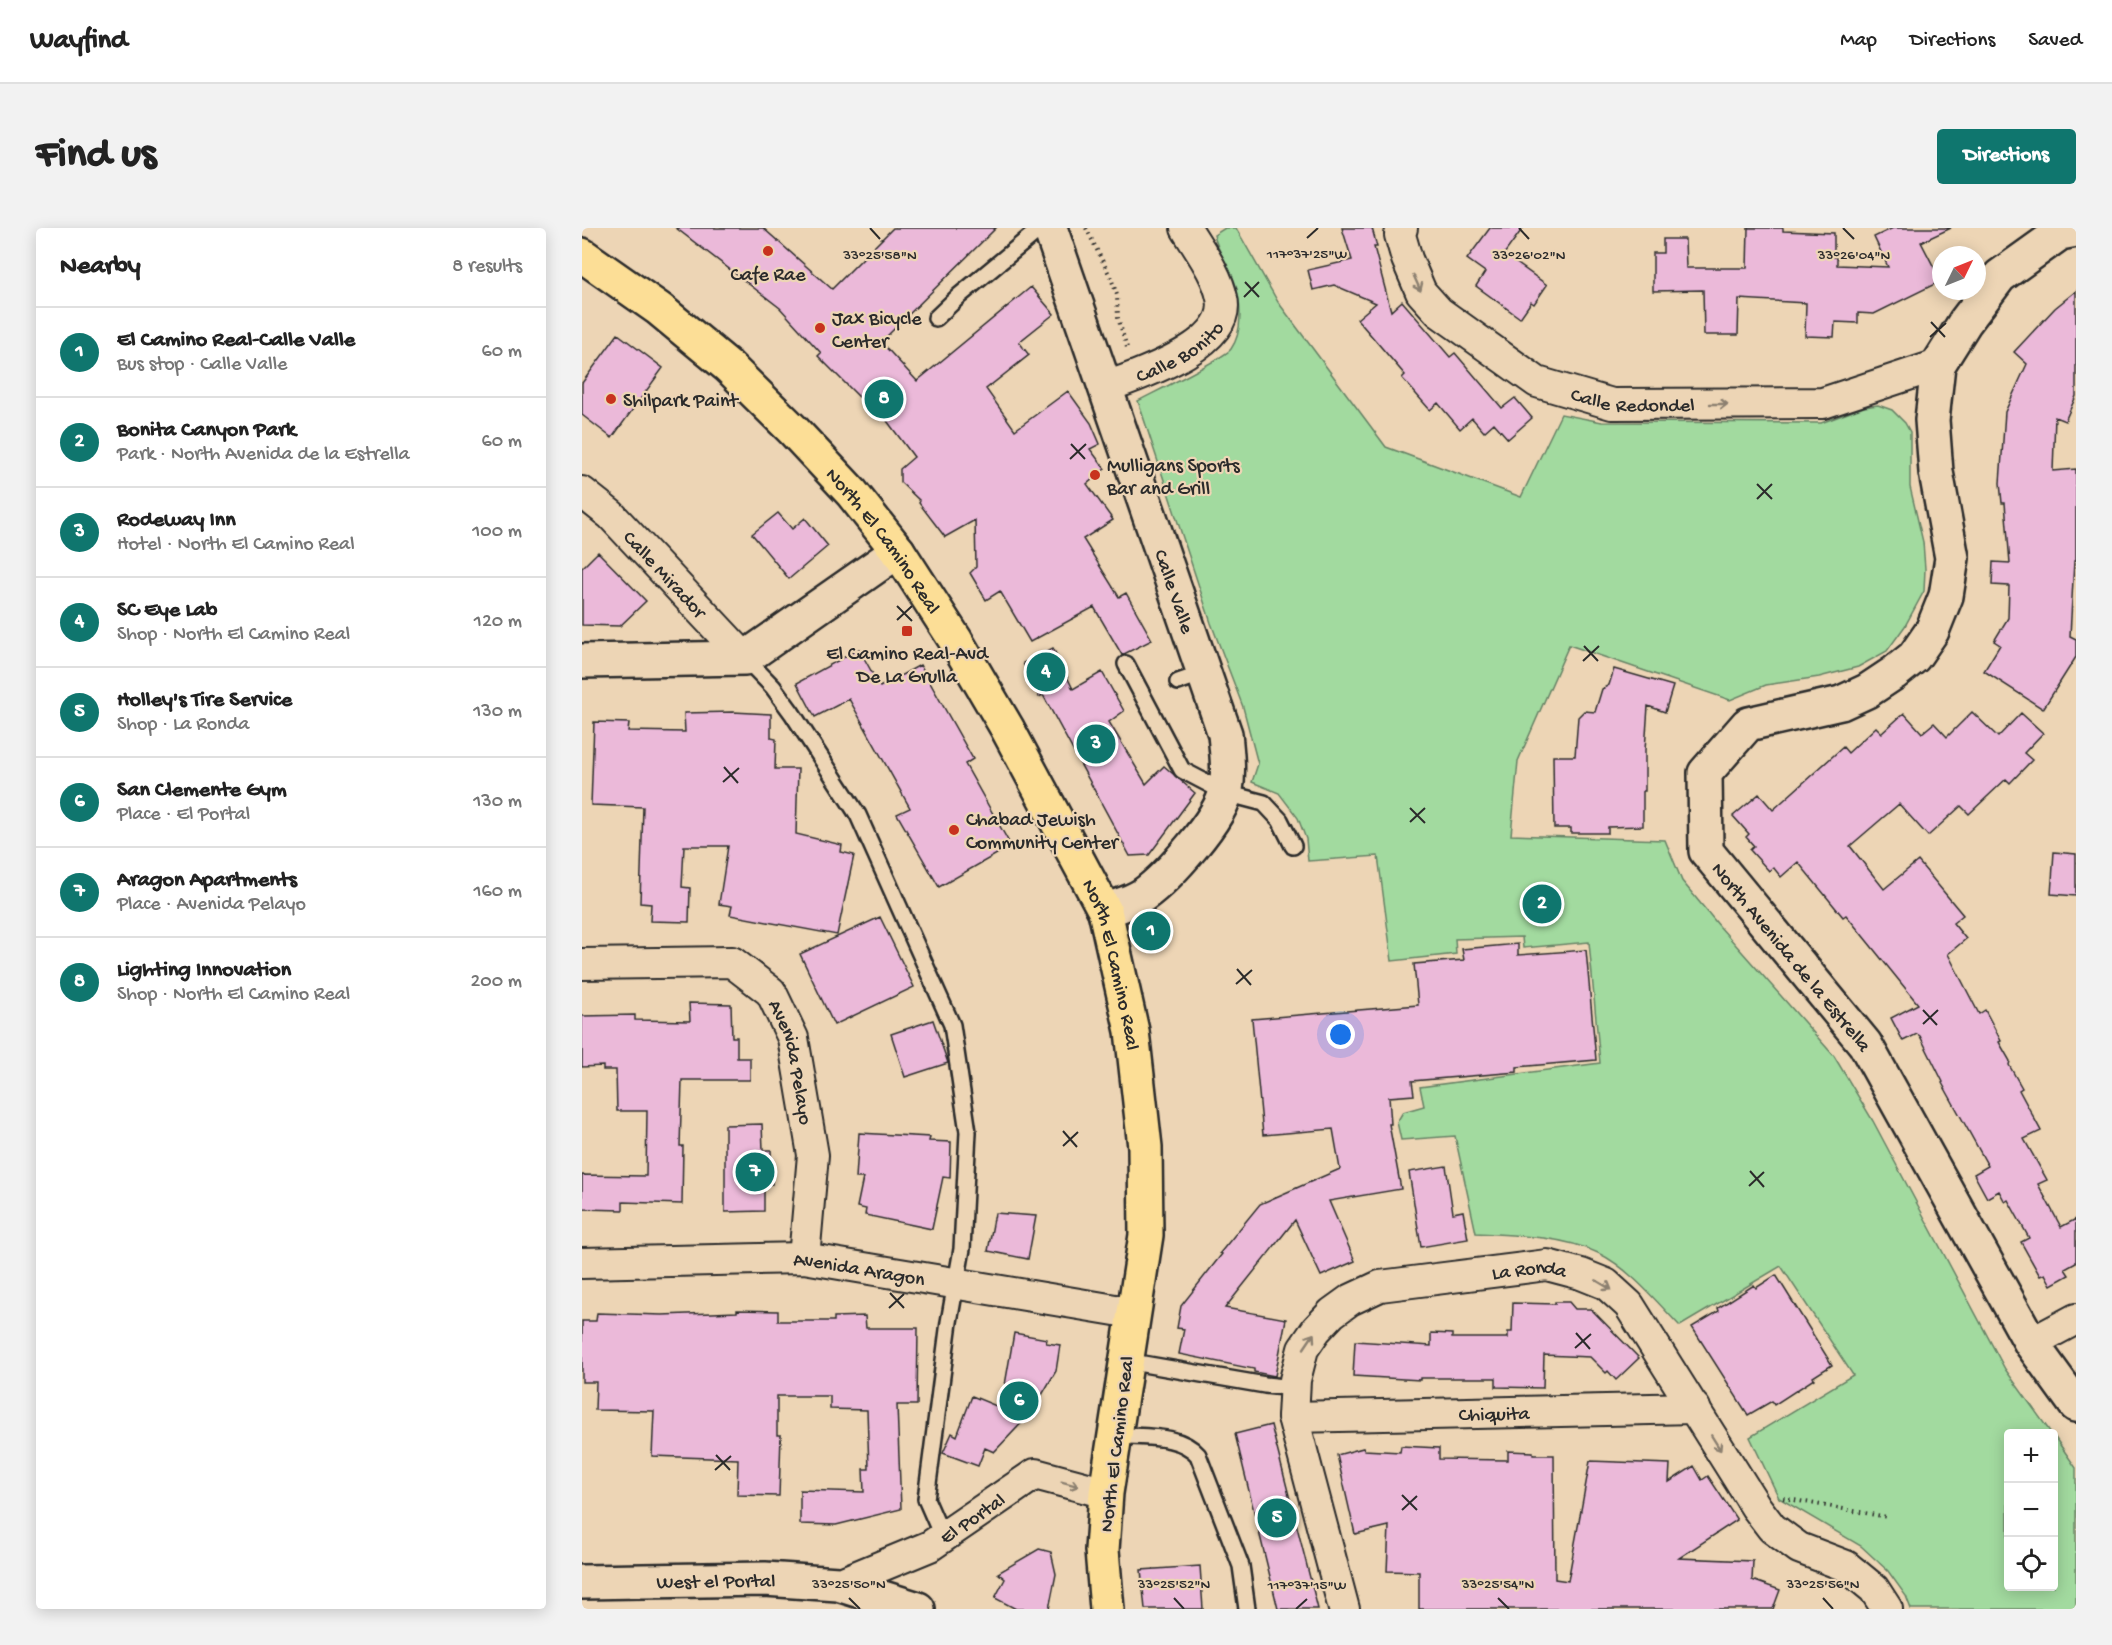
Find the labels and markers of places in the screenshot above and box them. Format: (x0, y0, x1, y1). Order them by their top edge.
marker: Cafe Rae (761, 244, 775, 258)
place label: Cafe Rae (730, 265, 806, 288)
place label: Jax Bicycle Center (832, 309, 922, 355)
marker: Jax Bicycle Center (813, 321, 827, 335)
pin: 8 (864, 376, 904, 422)
place label: Shilpark Paint (623, 391, 739, 414)
marker: Shilpark Paint (604, 392, 618, 406)
place label: Mulligans Sports Bar and Grill (1106, 456, 1240, 502)
marker: Mulligans Sports Bar and Grill (1088, 468, 1102, 482)
marker: El Camino Real-Avd De La Grulla (900, 624, 914, 638)
place label: El Camino Real-Avd De La Grulla (826, 644, 990, 690)
pin: 4 (1026, 650, 1066, 694)
pin: 3 (1076, 722, 1116, 766)
place label: Chabad Jewish Community Center (966, 810, 1120, 856)
marker: Chabad Jewish Community Center (947, 823, 961, 837)
pin: 2 (1522, 882, 1562, 926)
pin: 1 (1132, 908, 1170, 954)
pin: 7 (736, 1150, 774, 1194)
pin: 6 (1000, 1378, 1038, 1424)
pin: 5 (1258, 1496, 1296, 1540)

